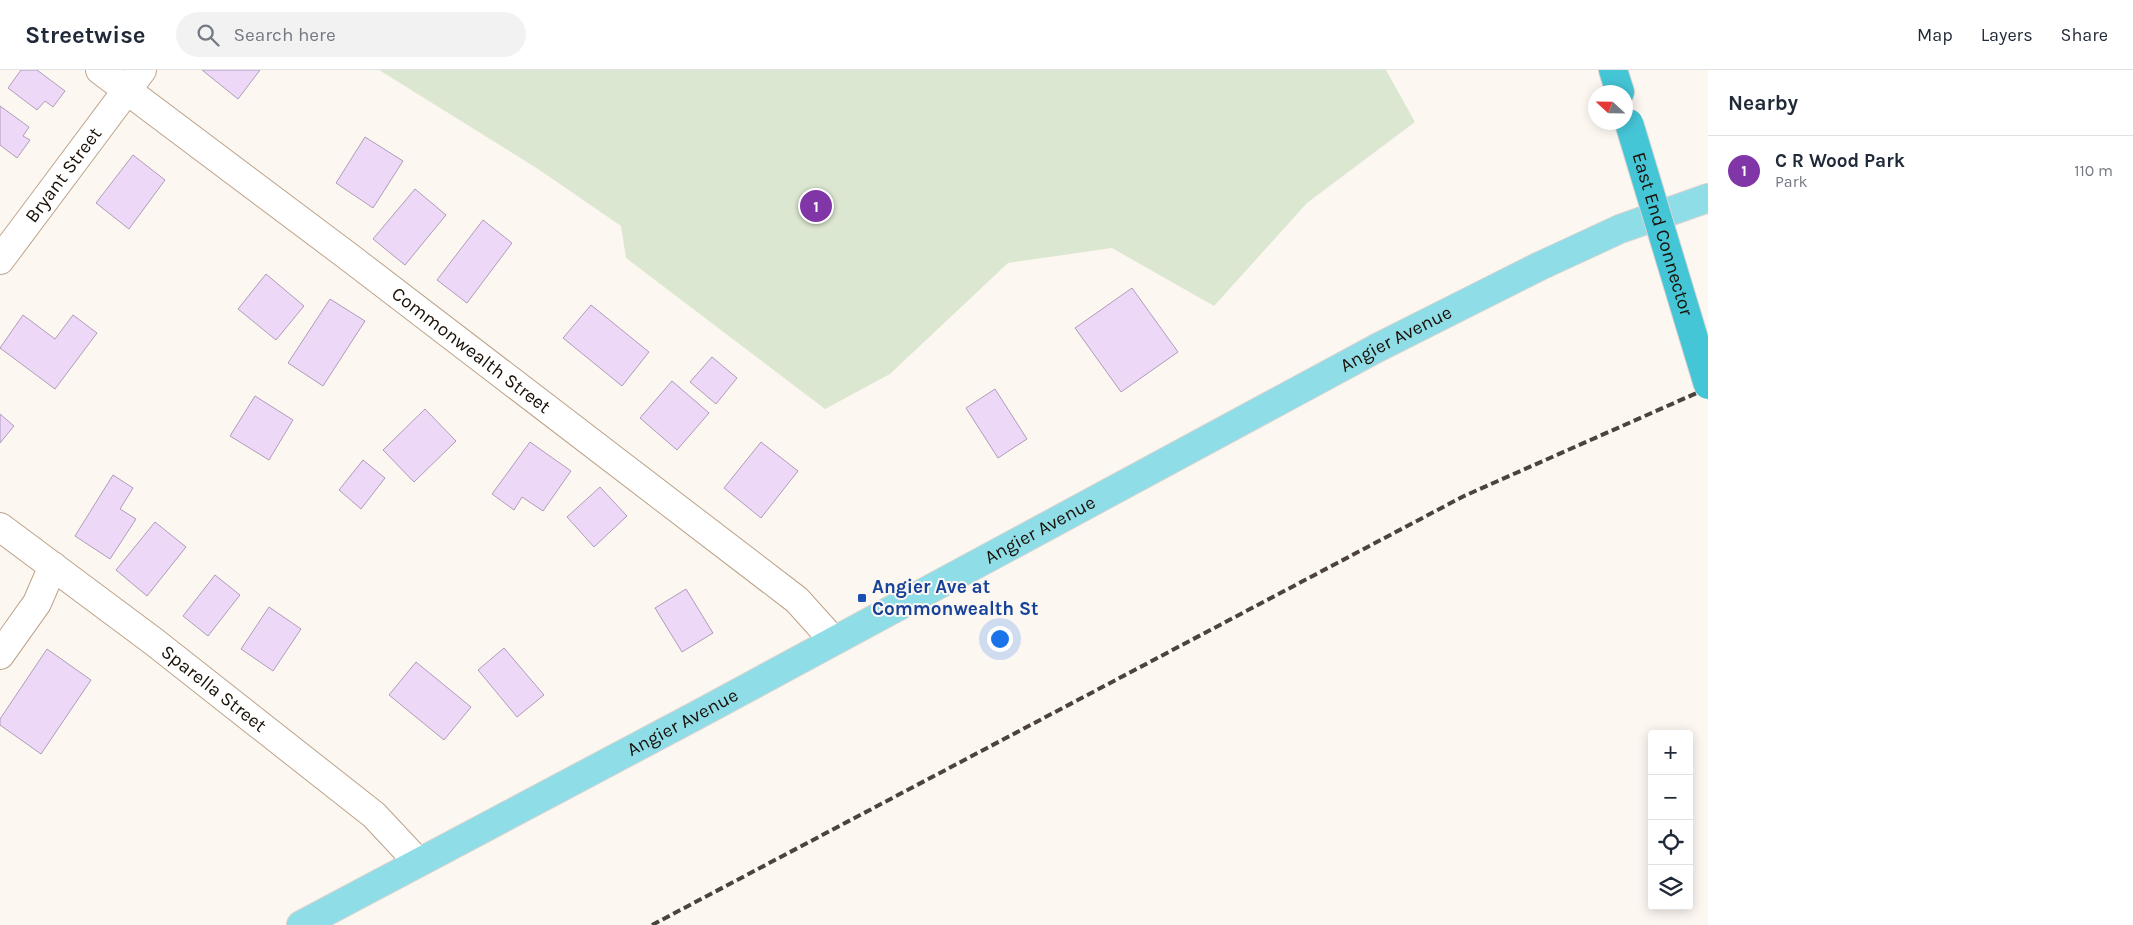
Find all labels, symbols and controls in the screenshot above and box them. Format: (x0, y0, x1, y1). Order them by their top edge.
search box (176, 12, 526, 57)
text: Streetwise (25, 21, 146, 49)
icon: search (194, 21, 222, 49)
text: Search here (234, 24, 336, 46)
text: Map (1917, 24, 1953, 46)
text: Layers (1981, 24, 2033, 46)
text: Share (2061, 24, 2108, 46)
north arrow (1588, 85, 1633, 130)
text: Nearby (1728, 91, 1798, 115)
street label: Bryant Street (21, 123, 106, 227)
street label: East End Connector (1627, 150, 1698, 319)
text: C R Wood Park (1775, 150, 1905, 172)
text: 1 (1741, 161, 1747, 180)
text: 110 m (2074, 161, 2113, 180)
text: Park (1775, 172, 1807, 191)
pin: 1 (800, 187, 832, 225)
street label: Commonwealth Street (387, 283, 555, 418)
street label: Angier Avenue (1336, 301, 1455, 377)
street label: Angier Avenue (981, 491, 1099, 569)
place label: Angier Ave at Commonwealth St (872, 576, 1039, 620)
marker: Angier Ave at Commonwealth St (856, 592, 868, 604)
your location (987, 626, 1013, 652)
street label: Sparella Street (157, 641, 271, 737)
street label: Angier Avenue (623, 684, 742, 761)
map controls (1648, 730, 1693, 910)
button: + (1648, 730, 1693, 775)
button: − (1648, 775, 1693, 820)
button: locate (1648, 820, 1693, 865)
button: layers (1648, 865, 1693, 910)

